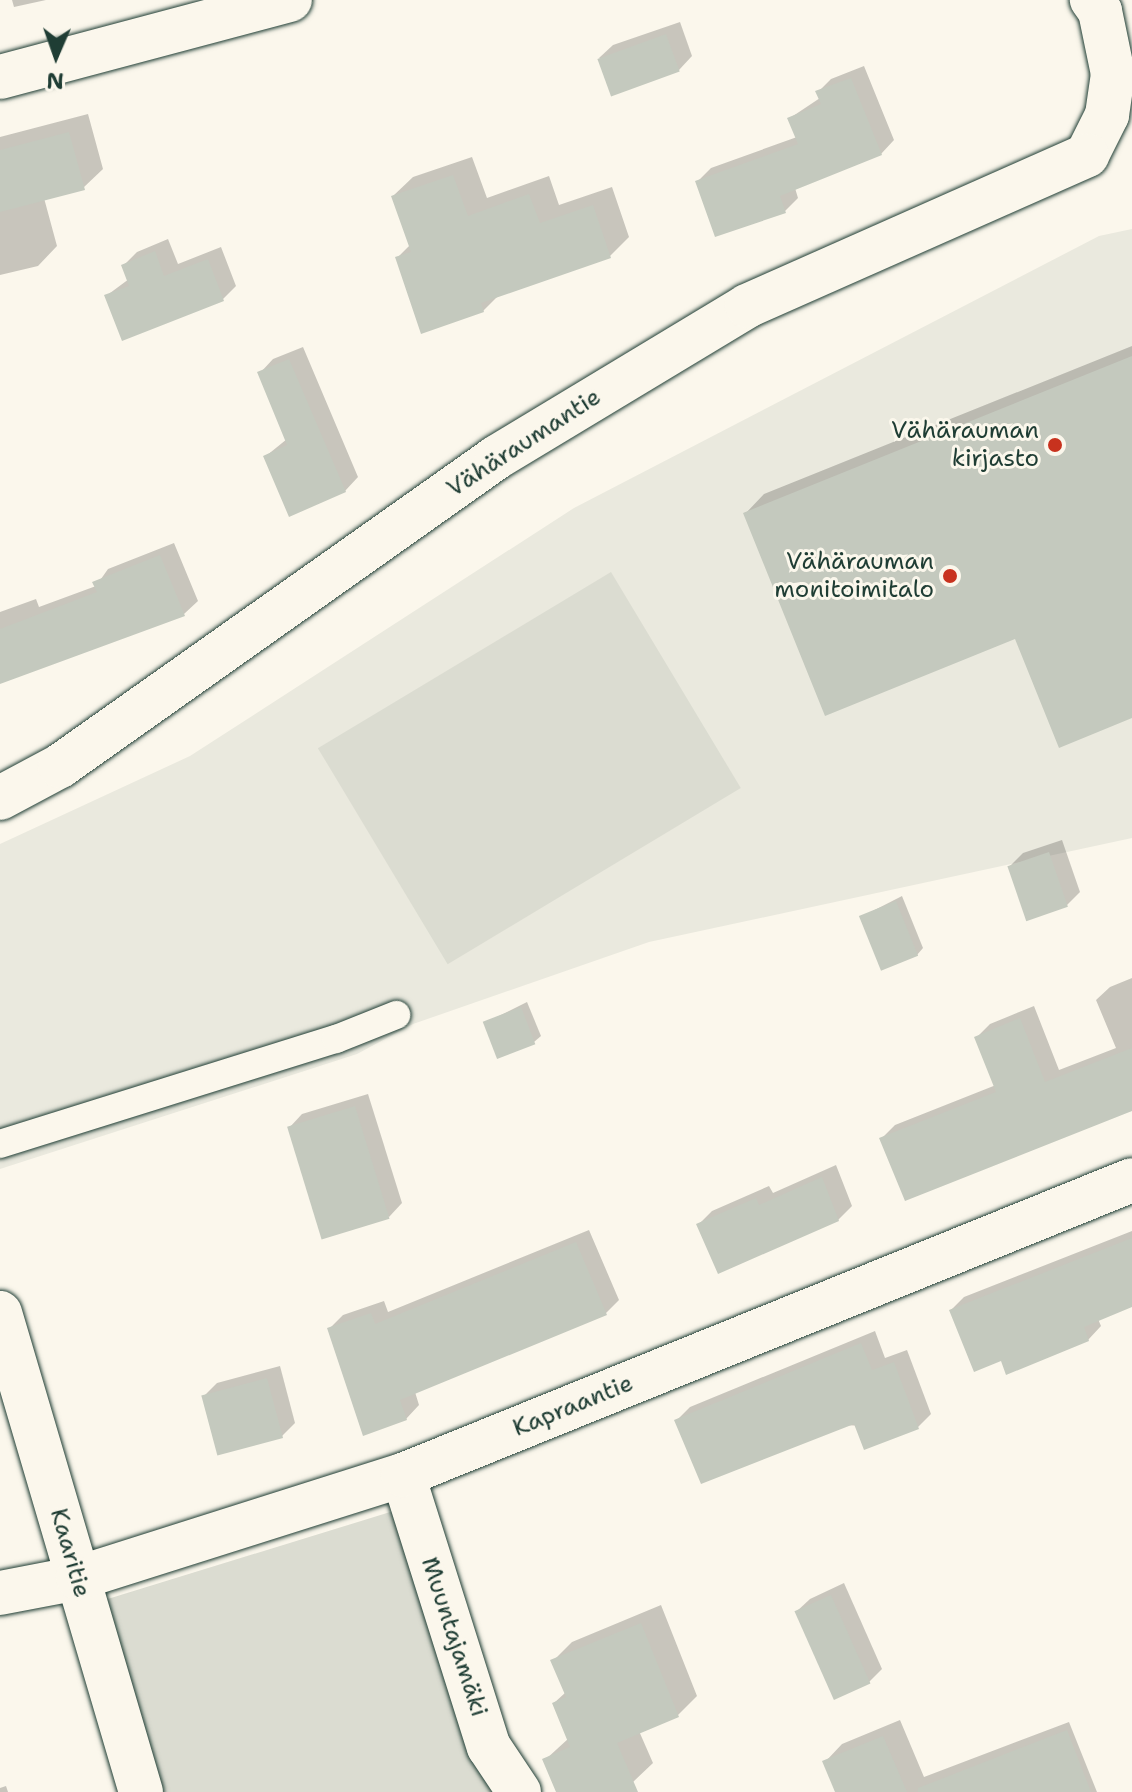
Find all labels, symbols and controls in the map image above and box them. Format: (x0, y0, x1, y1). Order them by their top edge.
north arrow (16, 16, 96, 96)
text: N (46, 66, 64, 95)
street label: Vähäraumantie (442, 383, 606, 503)
place label: Vähärauman kirjasto (891, 417, 1039, 473)
marker: Vähärauman kirjasto (1046, 436, 1064, 454)
place label: Vähärauman monitoimitalo (774, 548, 934, 604)
marker: Vähärauman monitoimitalo (941, 567, 959, 585)
street label: Kapraantie (509, 1369, 637, 1443)
street label: Kaaritie (44, 1505, 96, 1601)
street label: Muuntajamäki (415, 1554, 493, 1720)

